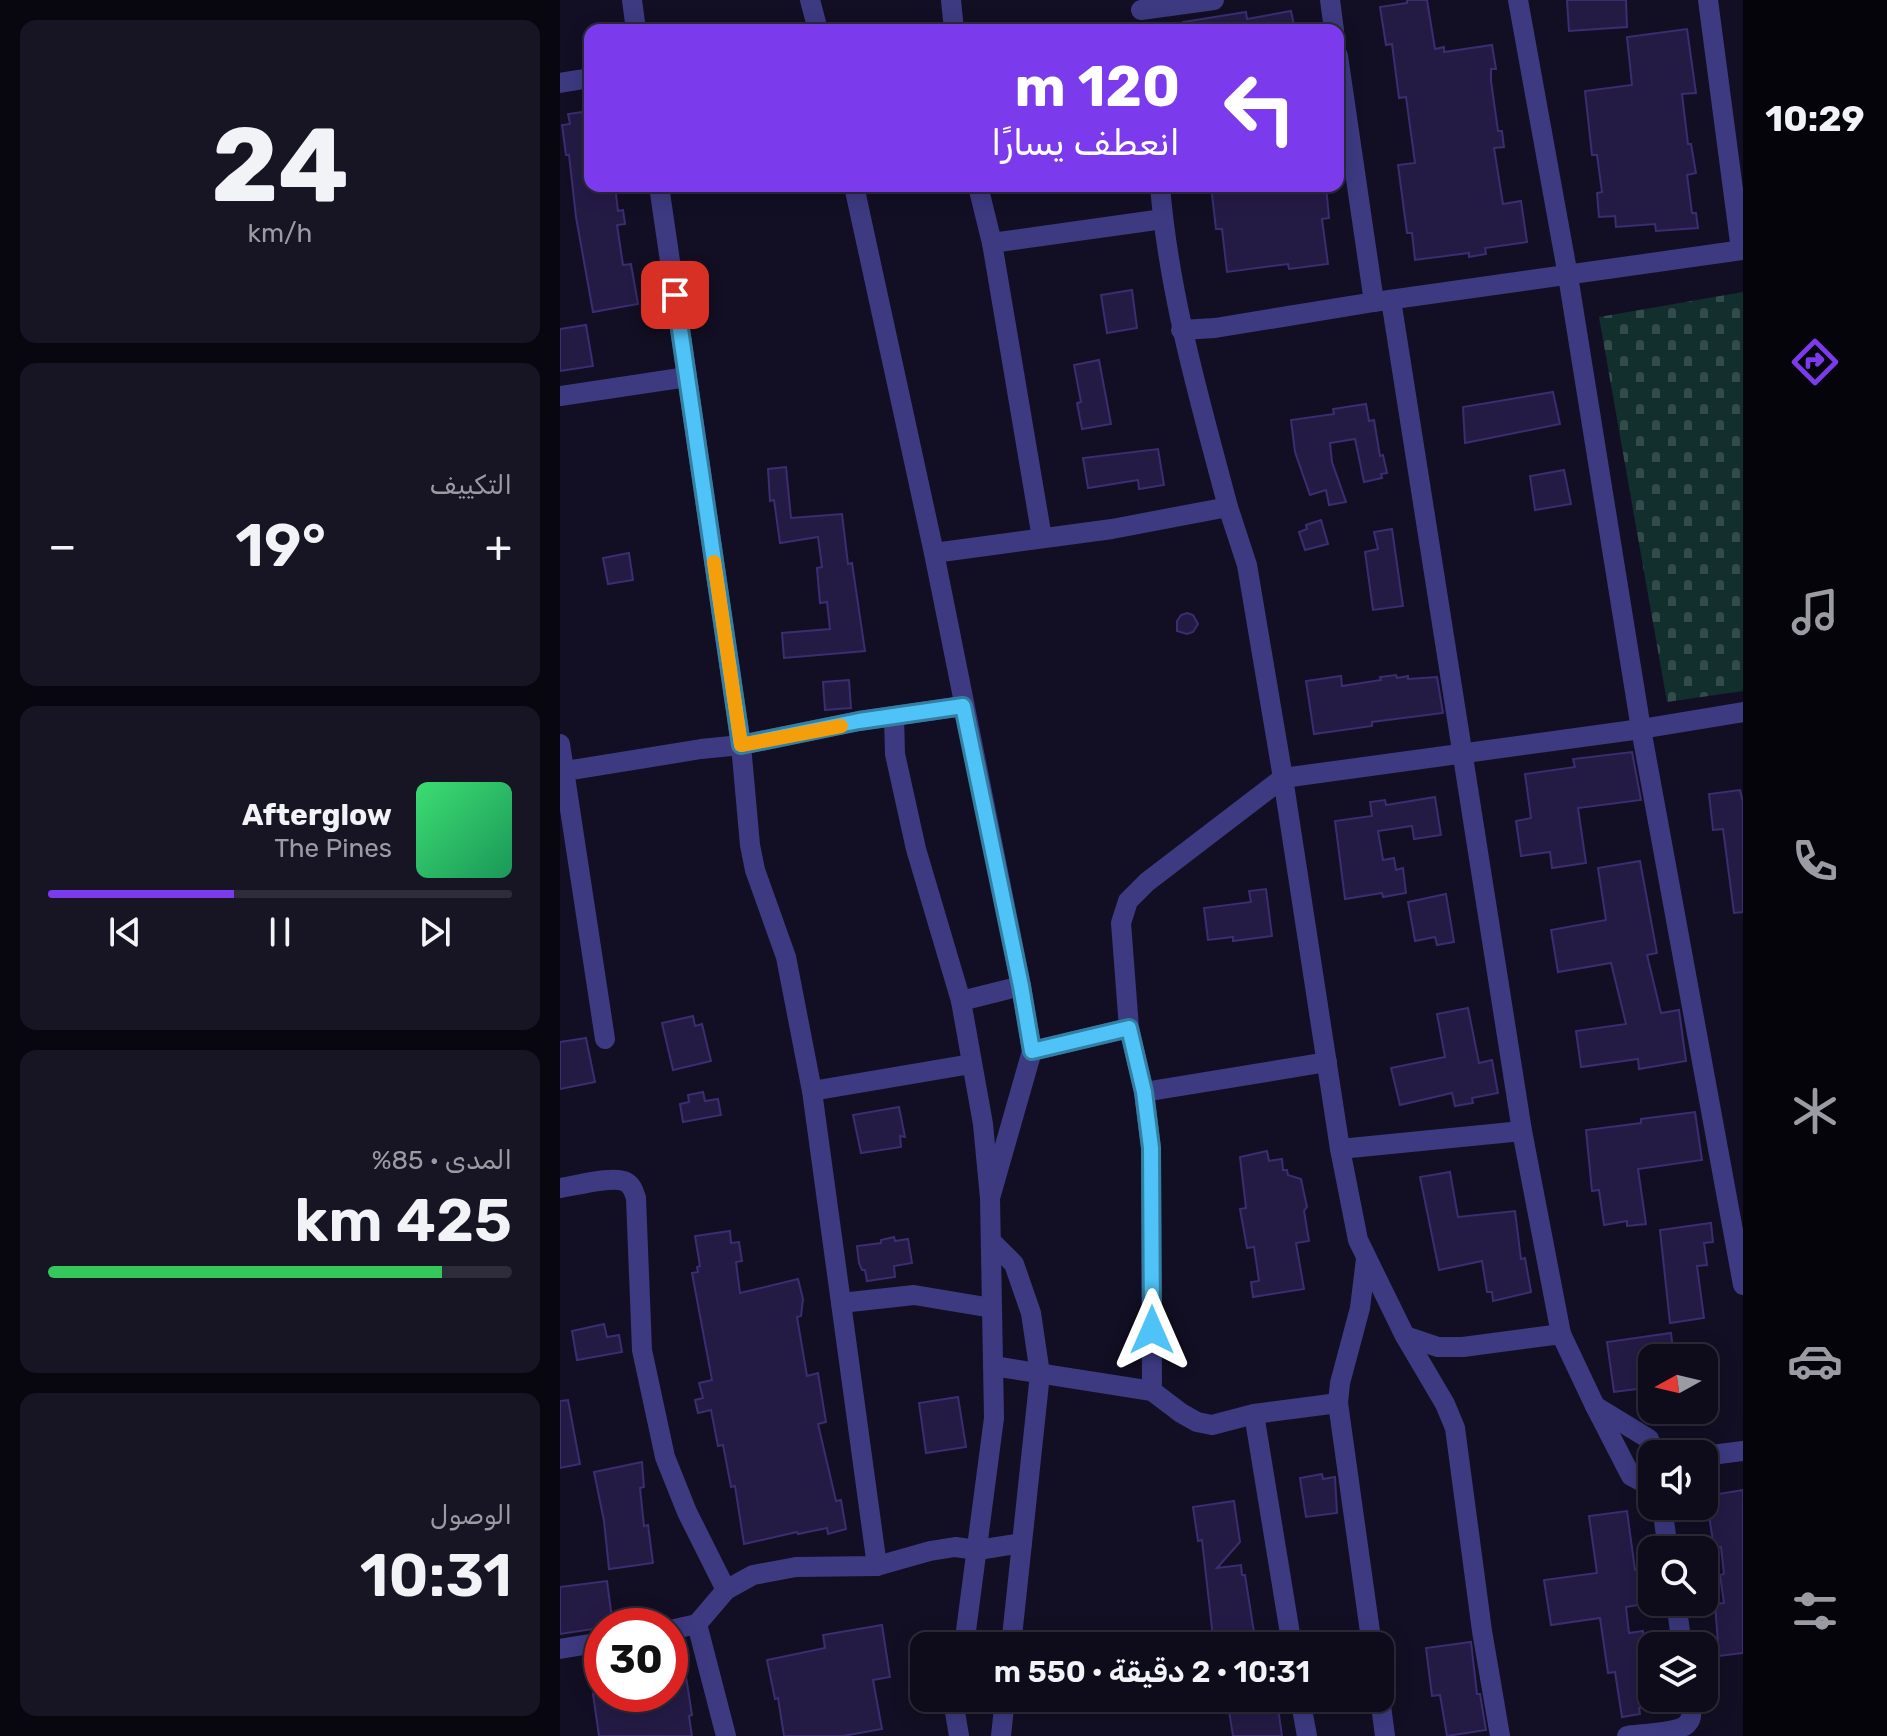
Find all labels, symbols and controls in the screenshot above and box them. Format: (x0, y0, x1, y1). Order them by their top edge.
text: 120 m (1014, 54, 1180, 120)
icon: left (1208, 56, 1312, 160)
text: 10:29 (1765, 97, 1865, 140)
text: 24 (211, 104, 349, 227)
text: انعطف يسارًا (991, 121, 1180, 164)
text: km/h (248, 218, 312, 249)
pin (641, 261, 709, 329)
icon: arrive (653, 273, 697, 317)
icon: directions (1787, 334, 1843, 390)
text: التكييف (430, 470, 512, 501)
text: 19° (235, 510, 326, 581)
text: − (48, 520, 77, 572)
text: + (485, 520, 512, 572)
icon: music (1787, 584, 1843, 640)
text: Afterglow (242, 797, 392, 833)
text: The Pines (274, 833, 392, 864)
icon: phone (1787, 833, 1843, 889)
icon: previous (103, 910, 147, 954)
icon: pause (258, 910, 302, 954)
icon: next (413, 910, 457, 954)
icon: climate (1787, 1083, 1843, 1139)
text: المدى · 85% (372, 1145, 512, 1176)
text: 425 km (294, 1185, 512, 1256)
position arrow (1110, 1288, 1194, 1372)
icon: car (1787, 1333, 1843, 1389)
north arrow (1638, 1344, 1718, 1424)
map controls (1638, 1344, 1718, 1712)
button: sound (1638, 1440, 1718, 1520)
text: الوصول (430, 1500, 512, 1531)
button: search (1638, 1536, 1718, 1616)
text: 10:31 (360, 1540, 512, 1611)
icon: filters (1787, 1583, 1843, 1639)
speed limit sign: 30 (584, 1608, 688, 1712)
button: layers (1638, 1632, 1718, 1712)
text: 10:31 · 2 دقيقة · 550 m (994, 1654, 1310, 1690)

